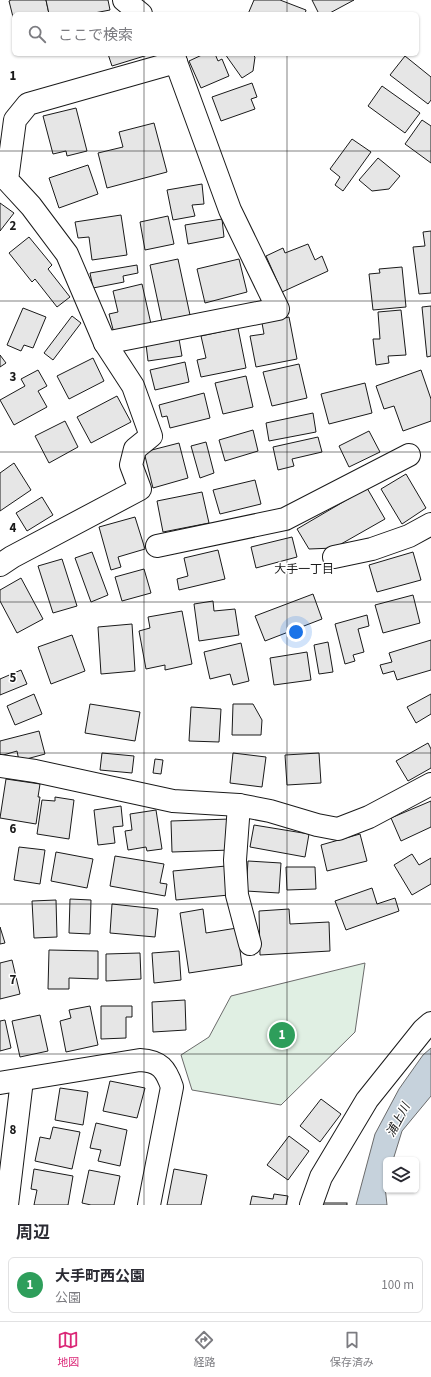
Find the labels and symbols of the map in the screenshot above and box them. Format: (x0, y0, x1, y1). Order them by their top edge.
text: 1 (10, 67, 17, 85)
text: 2 (10, 217, 17, 235)
text: 3 (10, 368, 17, 386)
text: 4 (10, 519, 17, 537)
district label: 大手一丁目 (274, 561, 334, 578)
your location (286, 622, 306, 642)
text: 5 (10, 669, 17, 687)
text: 6 (10, 820, 17, 838)
text: 7 (10, 971, 17, 989)
pin: 1 (269, 1020, 295, 1050)
water label: 浦上川 (382, 1099, 415, 1140)
text: 8 (10, 1121, 17, 1139)

